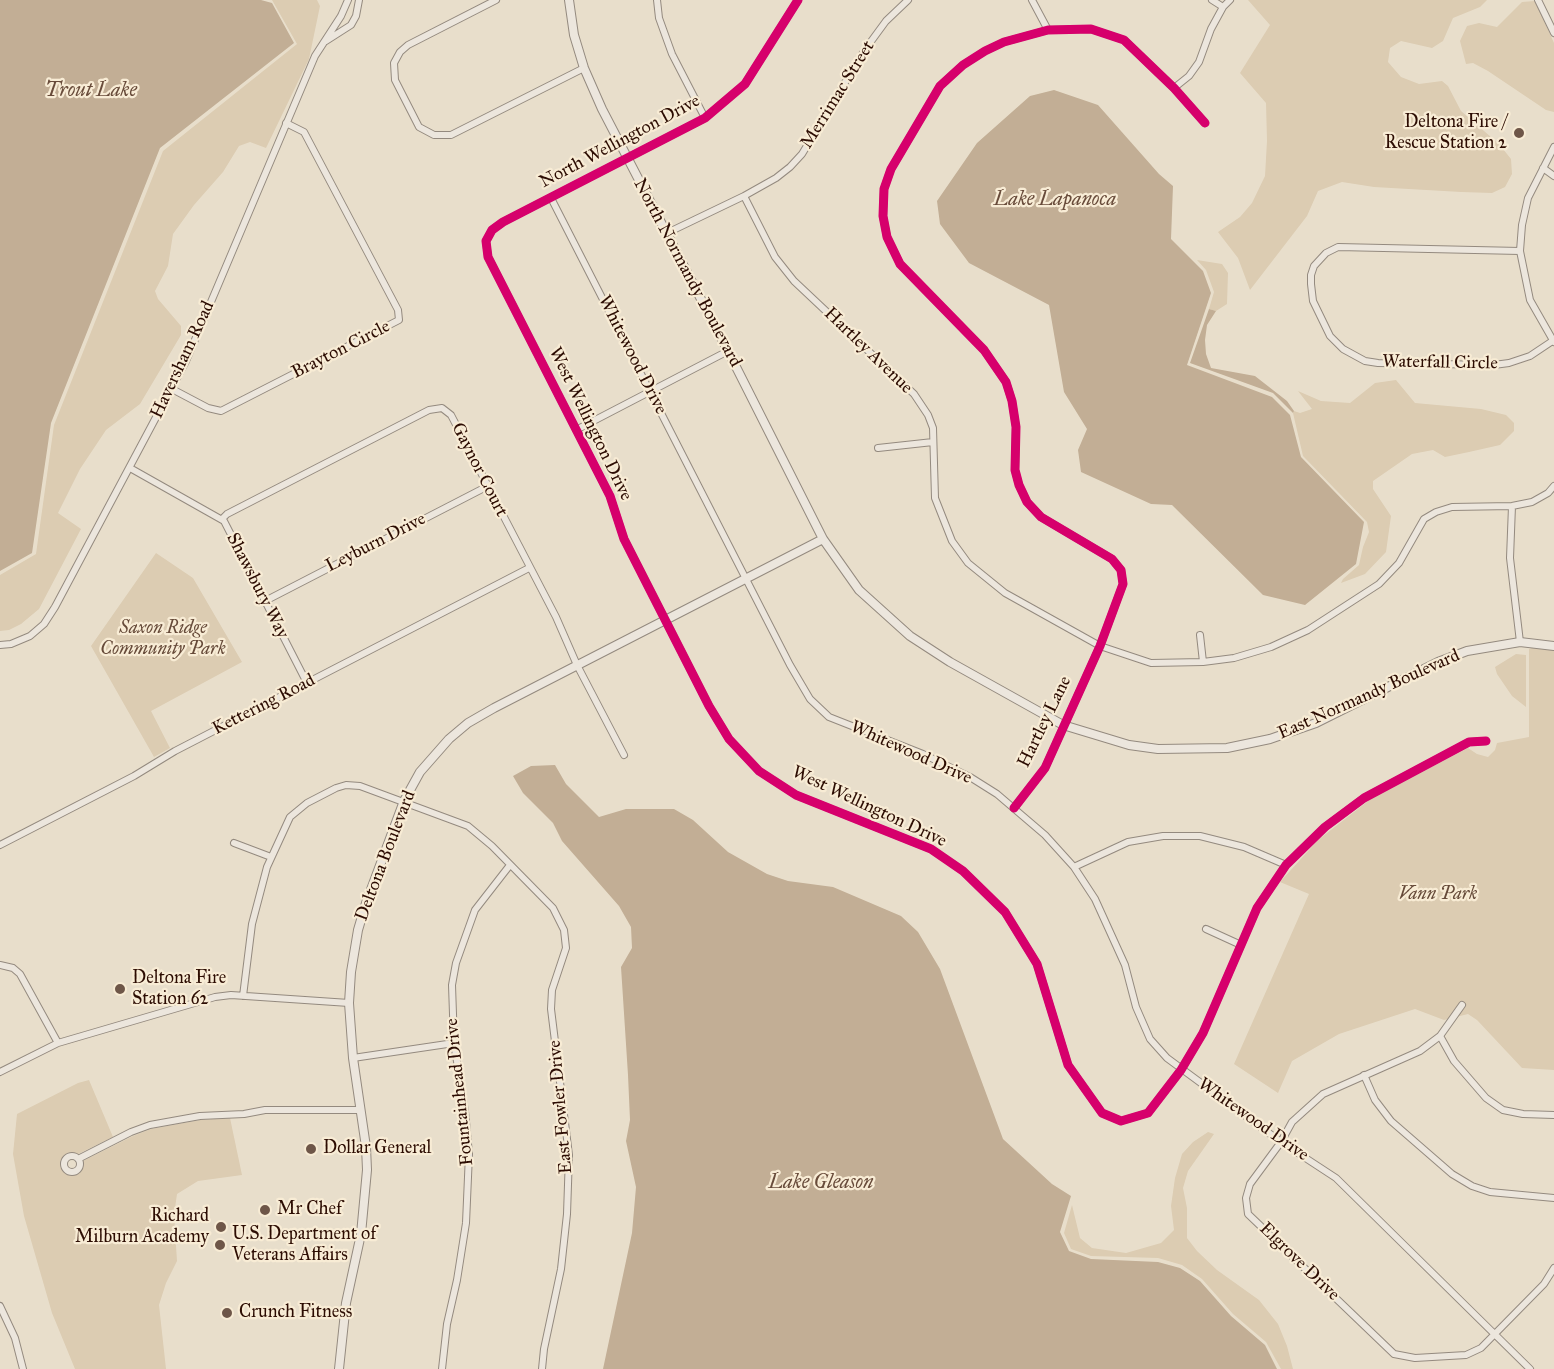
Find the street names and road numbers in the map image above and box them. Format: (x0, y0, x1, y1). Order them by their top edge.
street label: Merrimac Street (796, 37, 880, 153)
street label: North Wellington Drive (536, 91, 704, 193)
street label: North Normandy Boulevard (628, 175, 746, 371)
street label: Whitewood Drive (593, 292, 671, 418)
street label: Haversham Road (146, 298, 220, 422)
street label: Hartley Avenue (819, 303, 917, 399)
street label: Brayton Circle (288, 316, 394, 384)
street label: West Wellington Drive (543, 344, 637, 504)
street label: Waterfall Circle (1382, 351, 1498, 375)
street label: Gaynor Court (446, 419, 512, 521)
street label: Leyburn Drive (322, 509, 430, 577)
street label: Shawsbury Way (221, 530, 293, 642)
street label: East Normandy Boulevard (1275, 645, 1463, 745)
street label: Kettering Road (209, 670, 319, 740)
street label: Hartley Lane (1014, 673, 1076, 771)
street label: Whitewood Drive (847, 717, 975, 789)
street label: West Wellington Drive (788, 762, 950, 852)
street label: Deltona Boulevard (351, 788, 421, 924)
street label: Fountainhead Drive (442, 1017, 478, 1167)
street label: East Fowler Drive (544, 1039, 578, 1175)
street label: Whitewood Drive (1193, 1074, 1313, 1166)
street label: Elgrove Drive (1254, 1218, 1344, 1306)

